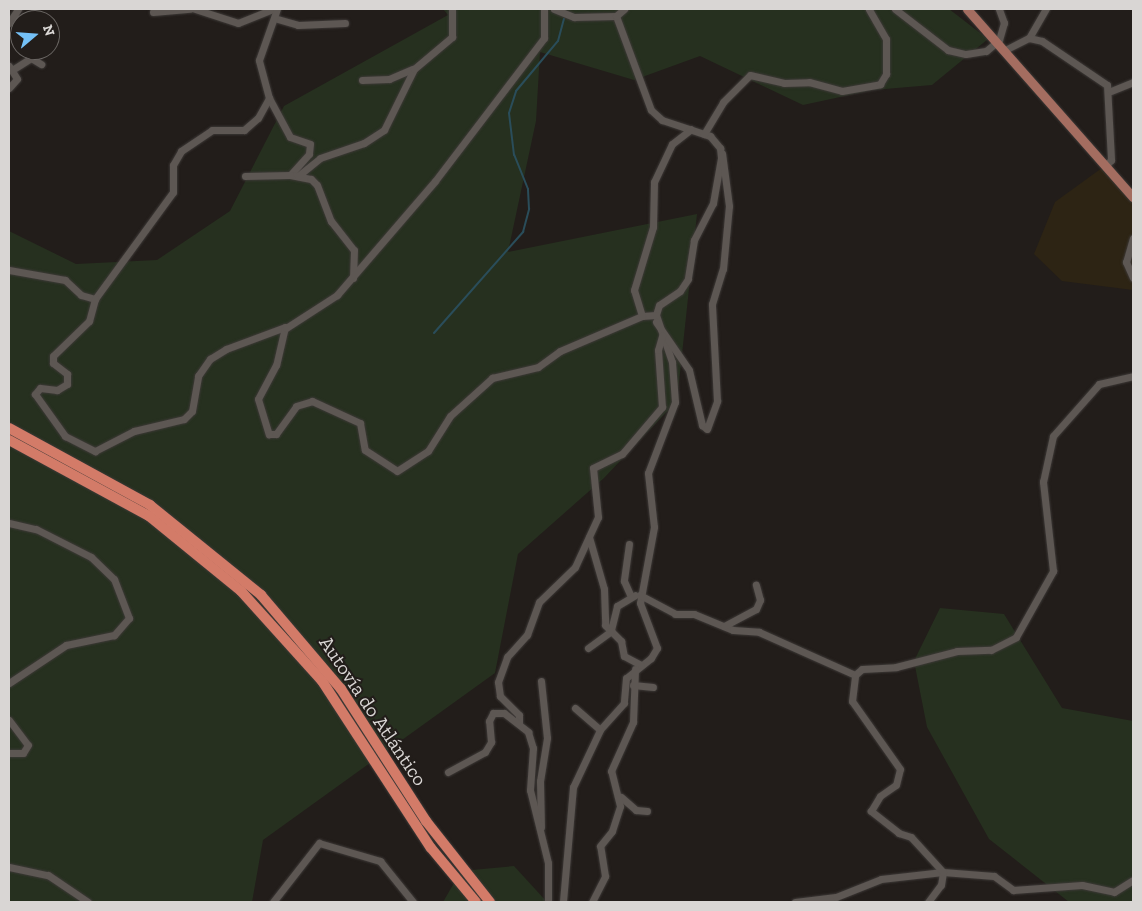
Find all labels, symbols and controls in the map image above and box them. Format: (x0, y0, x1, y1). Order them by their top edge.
north arrow (10, 10, 60, 60)
text: N (39, 23, 59, 38)
street label: Autovía do Atlántico (314, 631, 432, 791)

